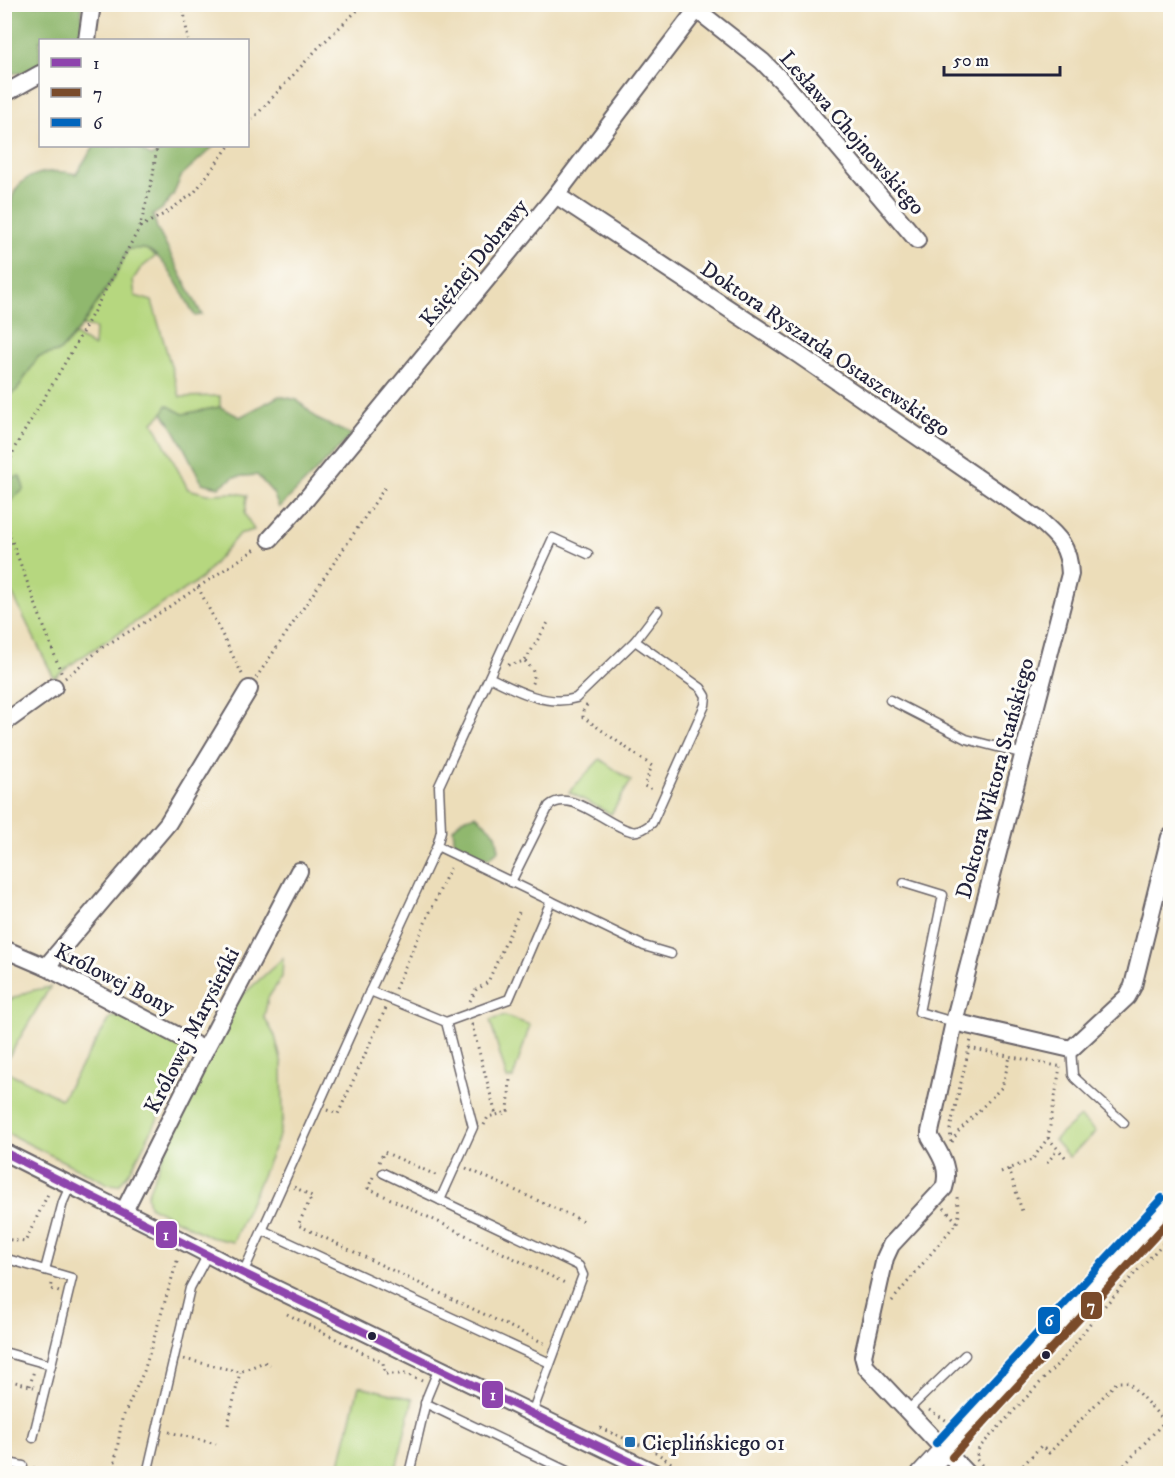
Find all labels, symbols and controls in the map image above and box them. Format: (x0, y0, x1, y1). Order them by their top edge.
legend (39, 39, 249, 147)
scale bar (944, 39, 1060, 77)
street label: Lesława Chojnowskiego (773, 45, 931, 221)
text: 50 m (953, 50, 989, 72)
text: 1 (93, 53, 100, 75)
text: 7 (93, 83, 102, 105)
text: 6 (93, 113, 103, 135)
street label: Księżnej Dobrawy (414, 193, 534, 332)
street label: Doktora Ryszarda Ostaszewskiego (695, 255, 955, 443)
street label: Doktora Wiktora Stańskiego (950, 655, 1041, 902)
street label: Królowej Bony (50, 938, 179, 1021)
street label: Królowej Marysieńki (139, 943, 246, 1118)
line badge: 1 (155, 1220, 178, 1249)
text: 1 (163, 1225, 169, 1245)
line badge: 7 (1080, 1291, 1103, 1320)
text: 7 (1087, 1296, 1095, 1316)
line badge: 6 (1037, 1306, 1061, 1335)
text: 6 (1045, 1311, 1055, 1331)
unlabelled marker (366, 1330, 378, 1342)
unlabelled marker (1040, 1349, 1052, 1361)
line badge: 1 (481, 1380, 504, 1409)
text: 1 (490, 1385, 496, 1405)
place label: Cieplińskiego 01 (642, 1430, 785, 1457)
marker: Cieplińskiego 01 (623, 1435, 637, 1449)

